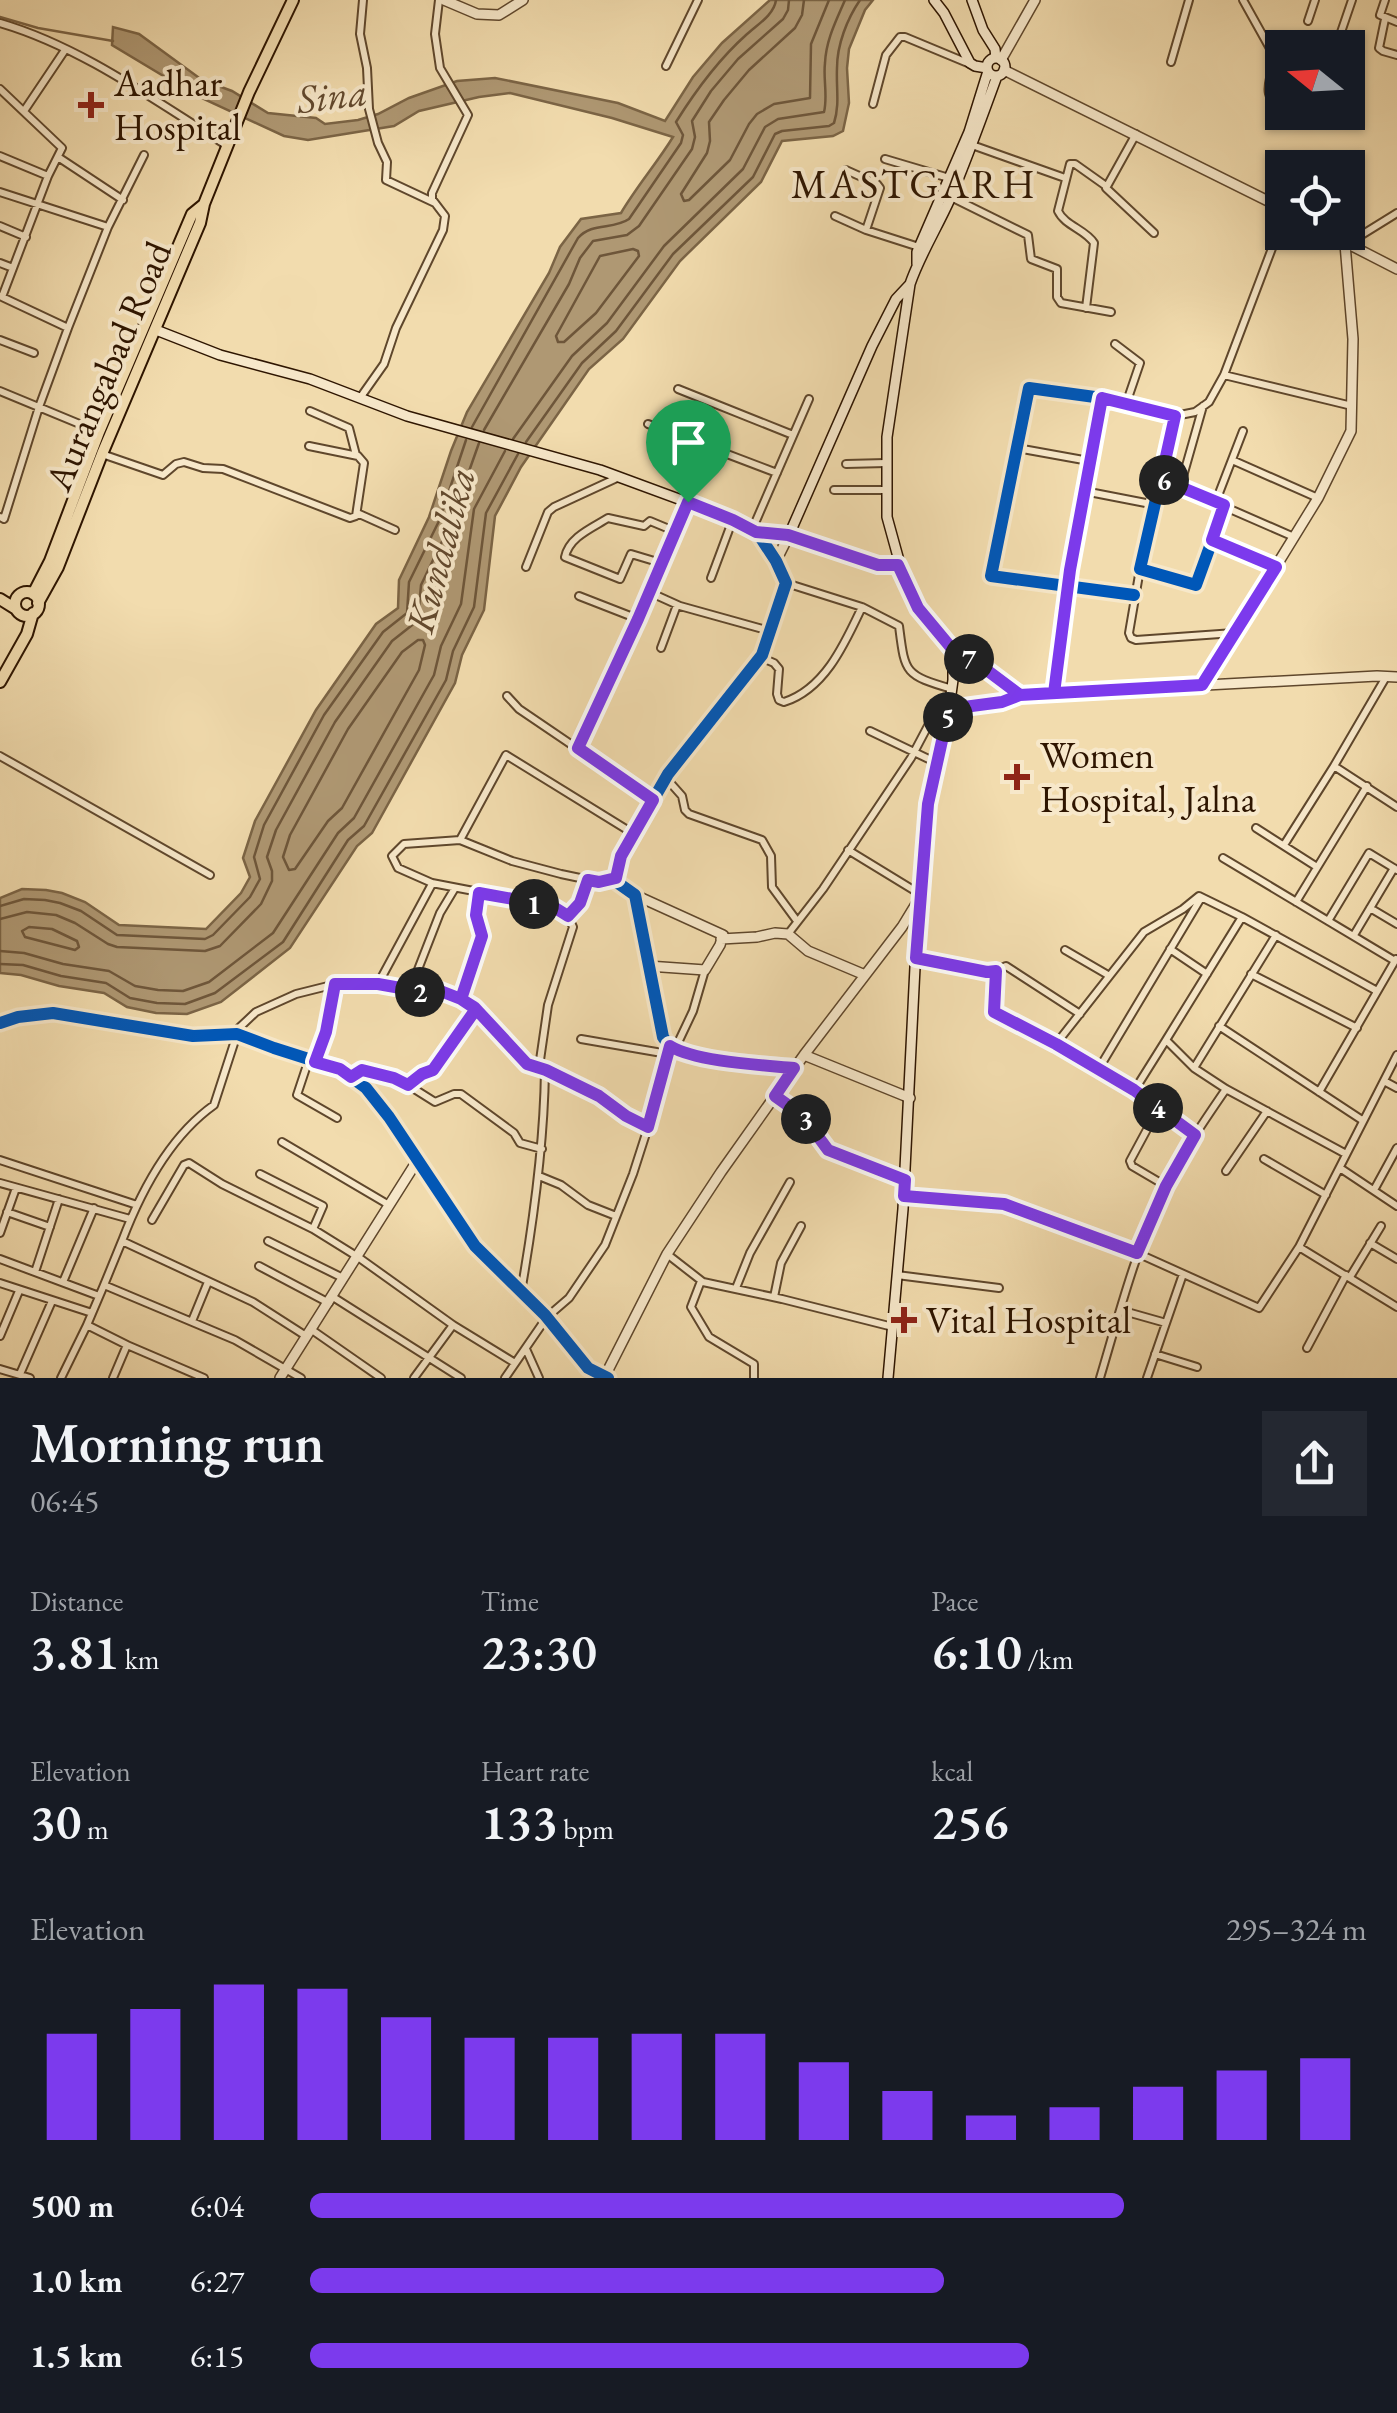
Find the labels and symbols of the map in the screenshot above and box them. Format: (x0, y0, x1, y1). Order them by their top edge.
north arrow (1265, 30, 1365, 130)
place label: Aadhar Hospital (113, 58, 241, 151)
water label: Sina (293, 65, 370, 125)
marker: Aadhar Hospital (78, 92, 104, 118)
district label: MASTGARH (791, 158, 1037, 210)
street label: Aurangabad Road (33, 233, 182, 499)
pin (646, 400, 731, 503)
pin: 6 (1139, 455, 1189, 505)
water label: Kundalika (393, 462, 487, 639)
pin: 7 (944, 634, 994, 684)
pin: 5 (923, 692, 973, 742)
place label: Women Hospital, Jalna (1040, 730, 1257, 823)
marker: Women Hospital, Jalna (1004, 764, 1030, 790)
pin: 1 (509, 879, 559, 929)
pin: 2 (395, 967, 445, 1017)
pin: 4 (1133, 1083, 1183, 1133)
pin: 3 (781, 1094, 831, 1144)
place label: Vital Hospital (926, 1295, 1131, 1344)
marker: Vital Hospital (891, 1307, 917, 1333)

